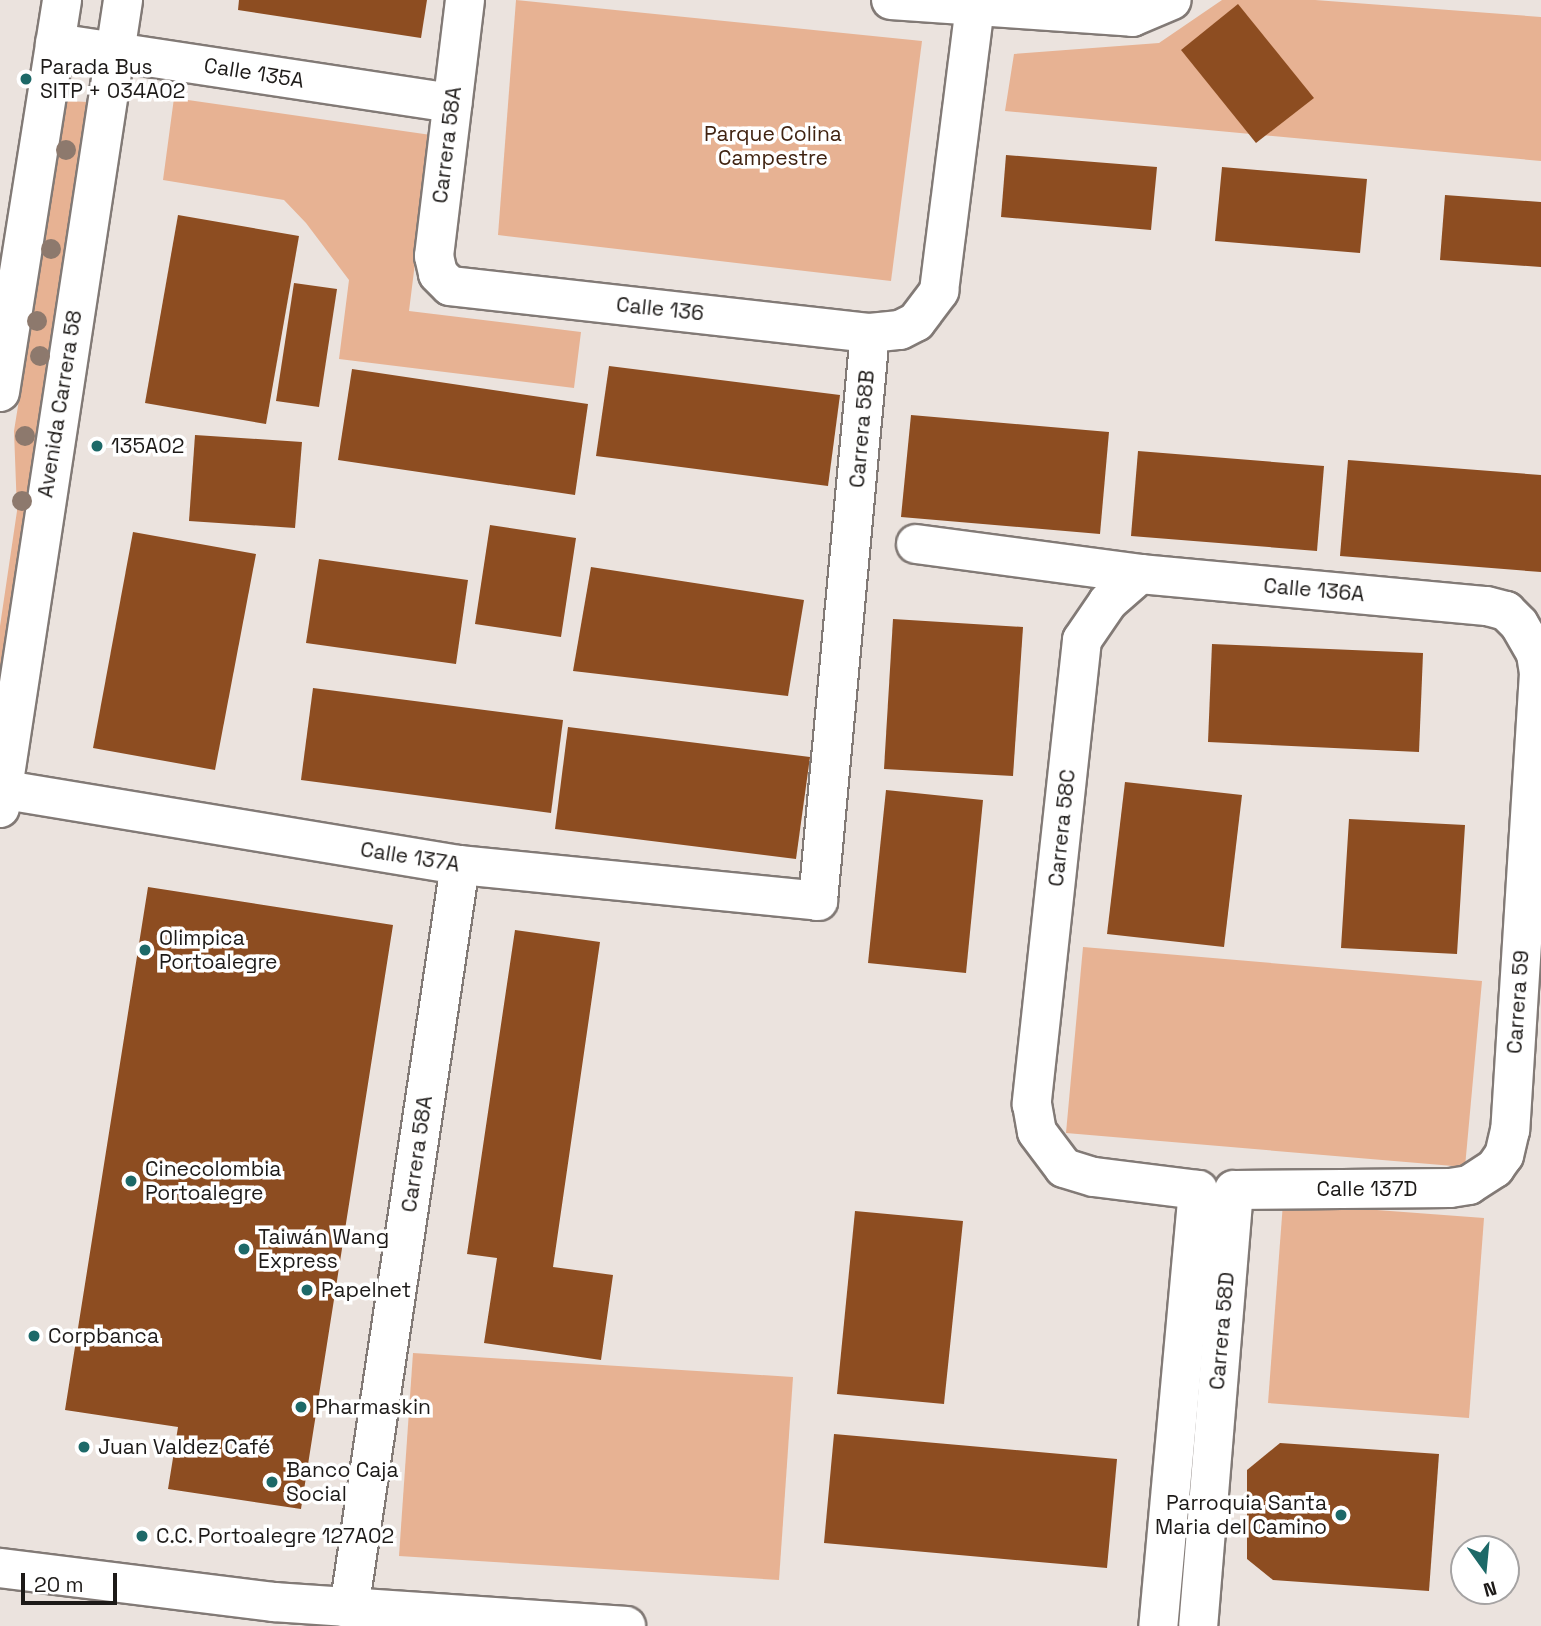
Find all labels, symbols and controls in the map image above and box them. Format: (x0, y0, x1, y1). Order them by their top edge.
street label: Calle 135A (202, 53, 306, 93)
place label: Parada Bus SITP + 034A02 (40, 54, 185, 104)
marker: Parada Bus SITP + 034A02 (18, 71, 34, 87)
street label: Carrera 58A (427, 85, 467, 205)
park label: Parque Colina Campestre (704, 121, 842, 171)
street label: Calle 136 (615, 292, 705, 326)
street label: Avenida Carrera 58 (33, 309, 87, 499)
street label: Carrera 58B (844, 369, 880, 489)
place label: 135A02 (111, 433, 184, 459)
marker: 135A02 (89, 438, 105, 454)
street label: Calle 136A (1262, 573, 1366, 607)
street label: Carrera 58C (1043, 768, 1081, 888)
street label: Calle 137A (359, 837, 461, 877)
place label: Olimpica Portoalegre (159, 925, 278, 975)
marker: Olimpica Portoalegre (137, 942, 153, 958)
street label: Carrera 59 (1502, 949, 1534, 1055)
street label: Carrera 58A (396, 1094, 438, 1214)
place label: Cinecolombia Portoalegre (145, 1156, 281, 1206)
marker: Cinecolombia Portoalegre (123, 1173, 139, 1189)
street label: Calle 137D (1317, 1176, 1417, 1202)
place label: Taiwán Wang Express (258, 1224, 389, 1274)
marker: Taiwán Wang Express (236, 1241, 252, 1257)
street label: Carrera 58D (1204, 1271, 1240, 1391)
place label: Papelnet (321, 1277, 411, 1303)
marker: Papelnet (299, 1282, 315, 1298)
place label: Corpbanca (48, 1323, 159, 1349)
marker: Corpbanca (26, 1328, 42, 1344)
place label: Pharmaskin (315, 1394, 431, 1420)
marker: Pharmaskin (293, 1399, 309, 1415)
place label: Juan Valdez Café (98, 1434, 271, 1460)
marker: Juan Valdez Café (76, 1439, 92, 1455)
place label: Banco Caja Social (286, 1457, 399, 1507)
marker: Banco Caja Social (264, 1474, 280, 1490)
place label: Parroquia Santa Maria del Camino (1155, 1490, 1327, 1540)
marker: Parroquia Santa Maria del Camino (1333, 1507, 1349, 1523)
place label: C.C. Portoalegre 127A02 (156, 1523, 395, 1549)
marker: C.C. Portoalegre 127A02 (134, 1528, 150, 1544)
north arrow (1450, 1535, 1520, 1605)
scale bar (24, 1560, 121, 1604)
text: 20 m (34, 1571, 84, 1598)
text: N (1481, 1575, 1499, 1603)

